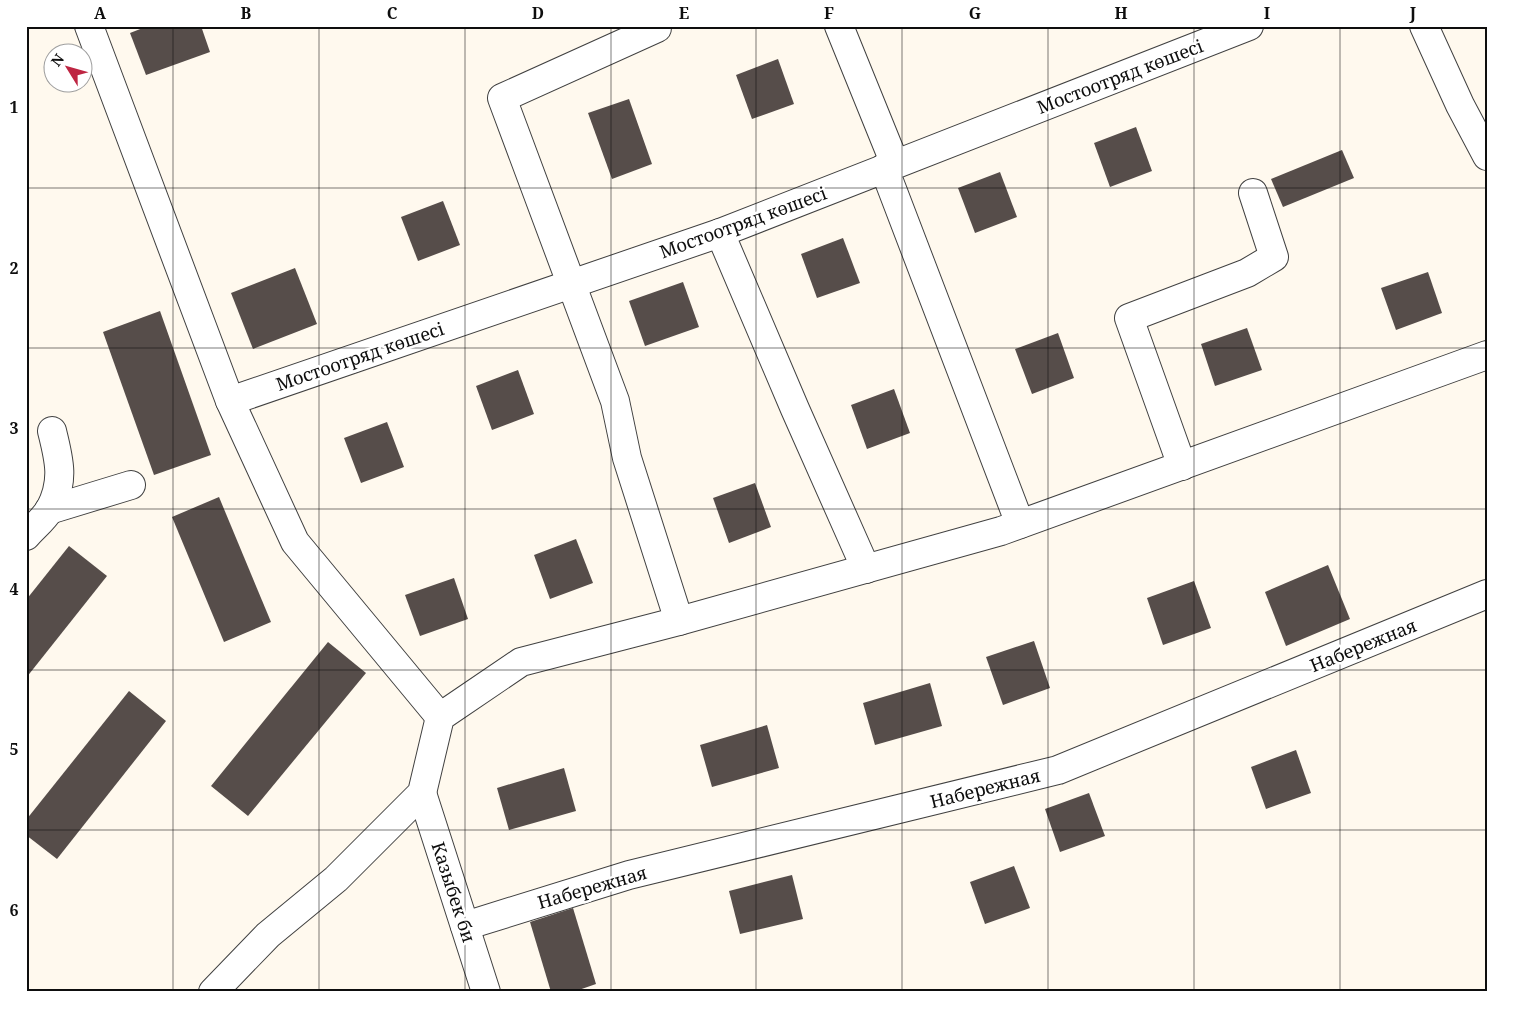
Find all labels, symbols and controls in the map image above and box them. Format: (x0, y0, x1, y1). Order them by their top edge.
text: A (94, 2, 107, 24)
text: B (241, 2, 252, 24)
text: C (387, 2, 398, 24)
text: D (532, 2, 544, 24)
text: E (679, 2, 689, 24)
text: F (824, 2, 834, 24)
text: G (969, 2, 981, 24)
text: H (1114, 2, 1128, 24)
text: I (1264, 2, 1270, 24)
text: J (1409, 2, 1417, 24)
street label: Мостоотряд көшесі (1033, 33, 1207, 119)
north arrow (42, 42, 92, 92)
text: N (46, 50, 68, 70)
text: 1 (9, 96, 19, 118)
street label: Мостоотряд көшесі (656, 181, 830, 263)
text: 2 (9, 257, 19, 279)
street label: Мостоотряд көшесі (273, 316, 447, 396)
text: 3 (9, 417, 19, 439)
text: 4 (9, 578, 19, 600)
street label: Набережная (1306, 613, 1420, 677)
text: 5 (9, 738, 19, 760)
street label: Набережная (927, 763, 1043, 813)
street label: Казыбек би (426, 839, 482, 945)
street label: Набережная (534, 860, 650, 914)
text: 6 (9, 899, 19, 921)

